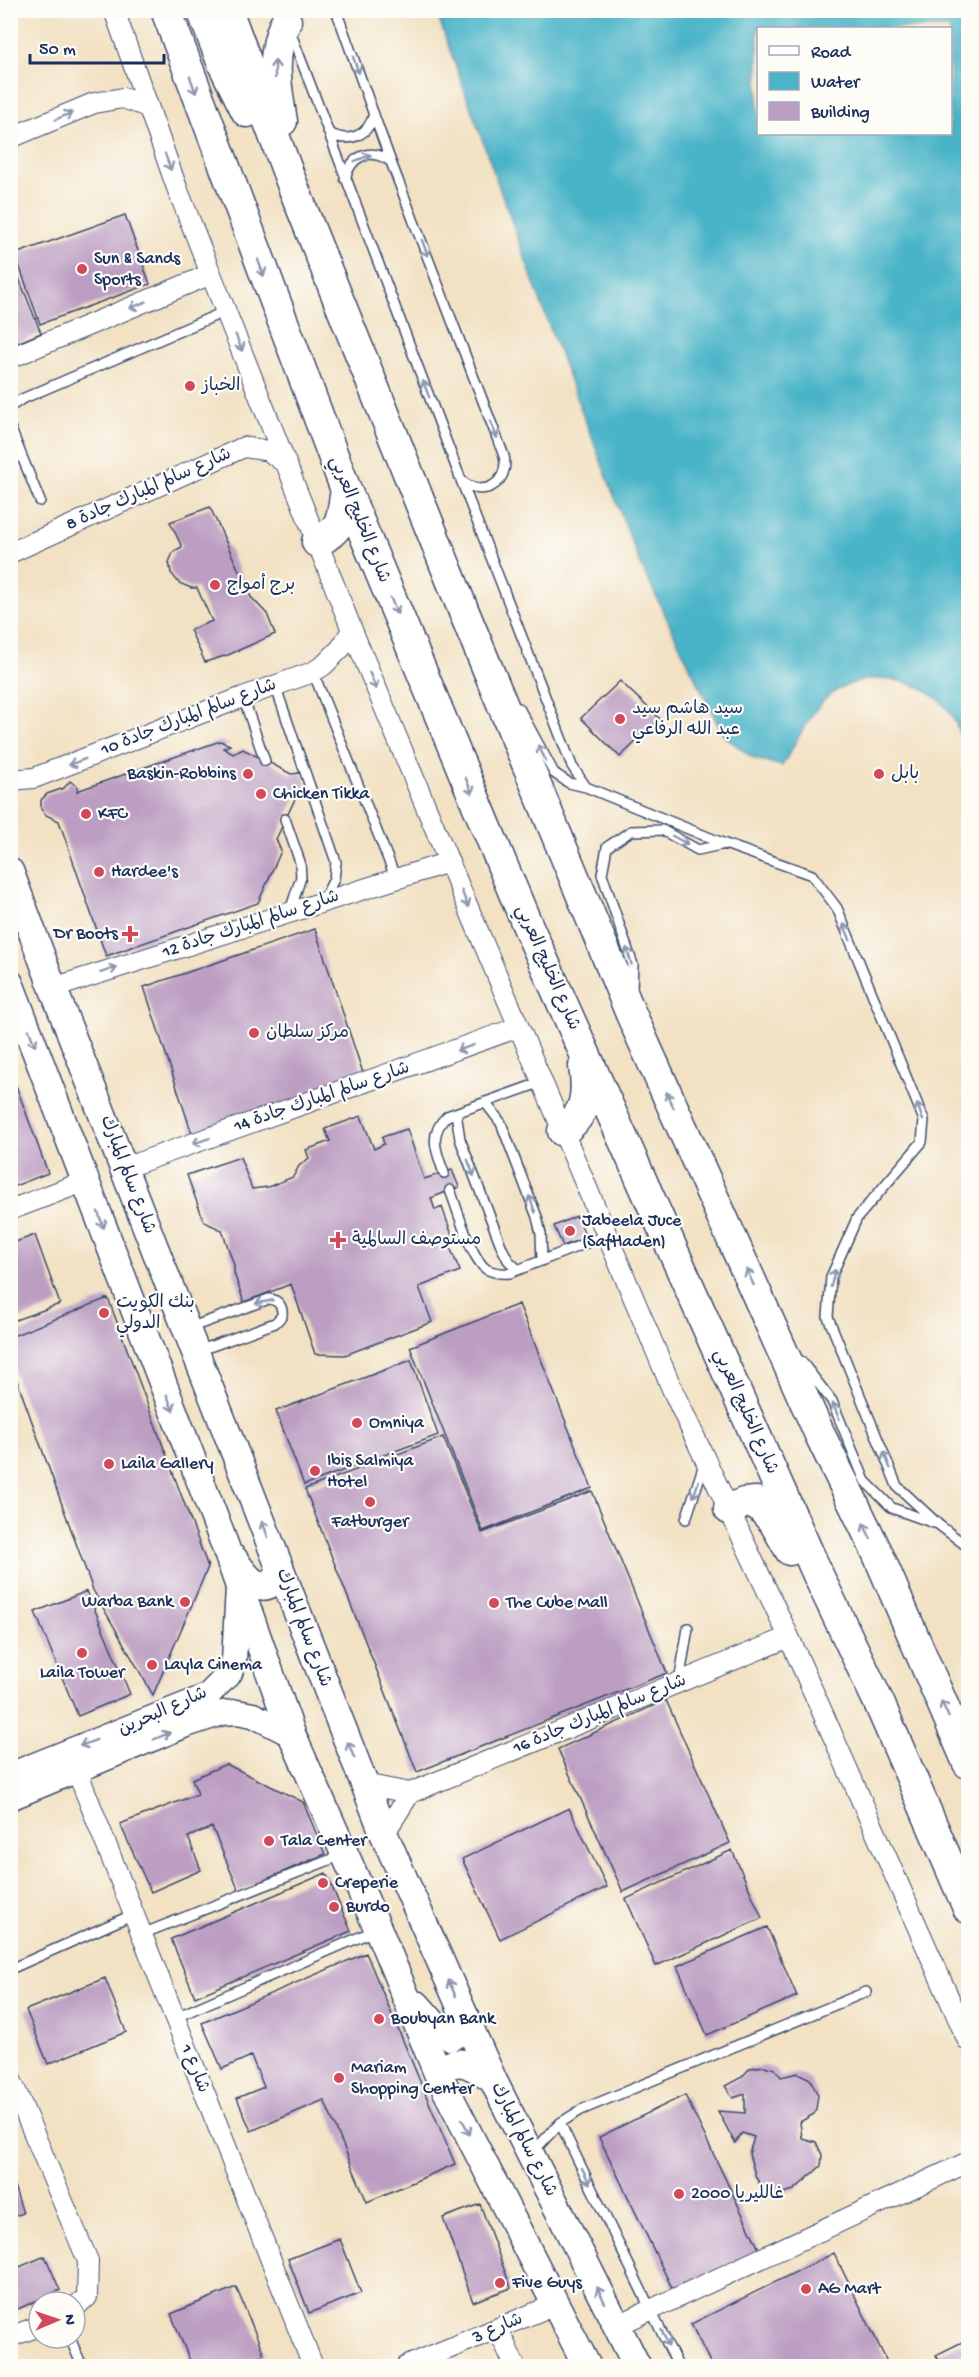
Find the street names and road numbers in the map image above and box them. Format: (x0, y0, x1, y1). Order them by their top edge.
street label: شارع سالم المبارك جادة 8 (63, 444, 235, 537)
street label: شارع الخليج العربي (321, 454, 394, 588)
street label: شارع سالم المبارك جادة 10 (97, 675, 280, 762)
street label: شارع سالم المبارك جادة 12 (159, 886, 342, 965)
street label: شارع الخليج العربي (507, 902, 584, 1035)
street label: شارع سالم المبارك جادة 14 (230, 1058, 413, 1139)
street label: شارع سالم المبارك (94, 1113, 159, 1238)
street label: شارع الخليج العربي (705, 1346, 782, 1479)
street label: شارع سالم المبارك (270, 1566, 335, 1691)
street label: شارع سالم المبارك جادة 16 (509, 1671, 690, 1761)
street label: شارع البحرين (115, 1683, 211, 1741)
street label: شارع 1 (174, 2041, 213, 2096)
street label: شارع سالم المبارك (484, 2079, 561, 2201)
street label: شارع 3 (469, 2309, 526, 2349)

